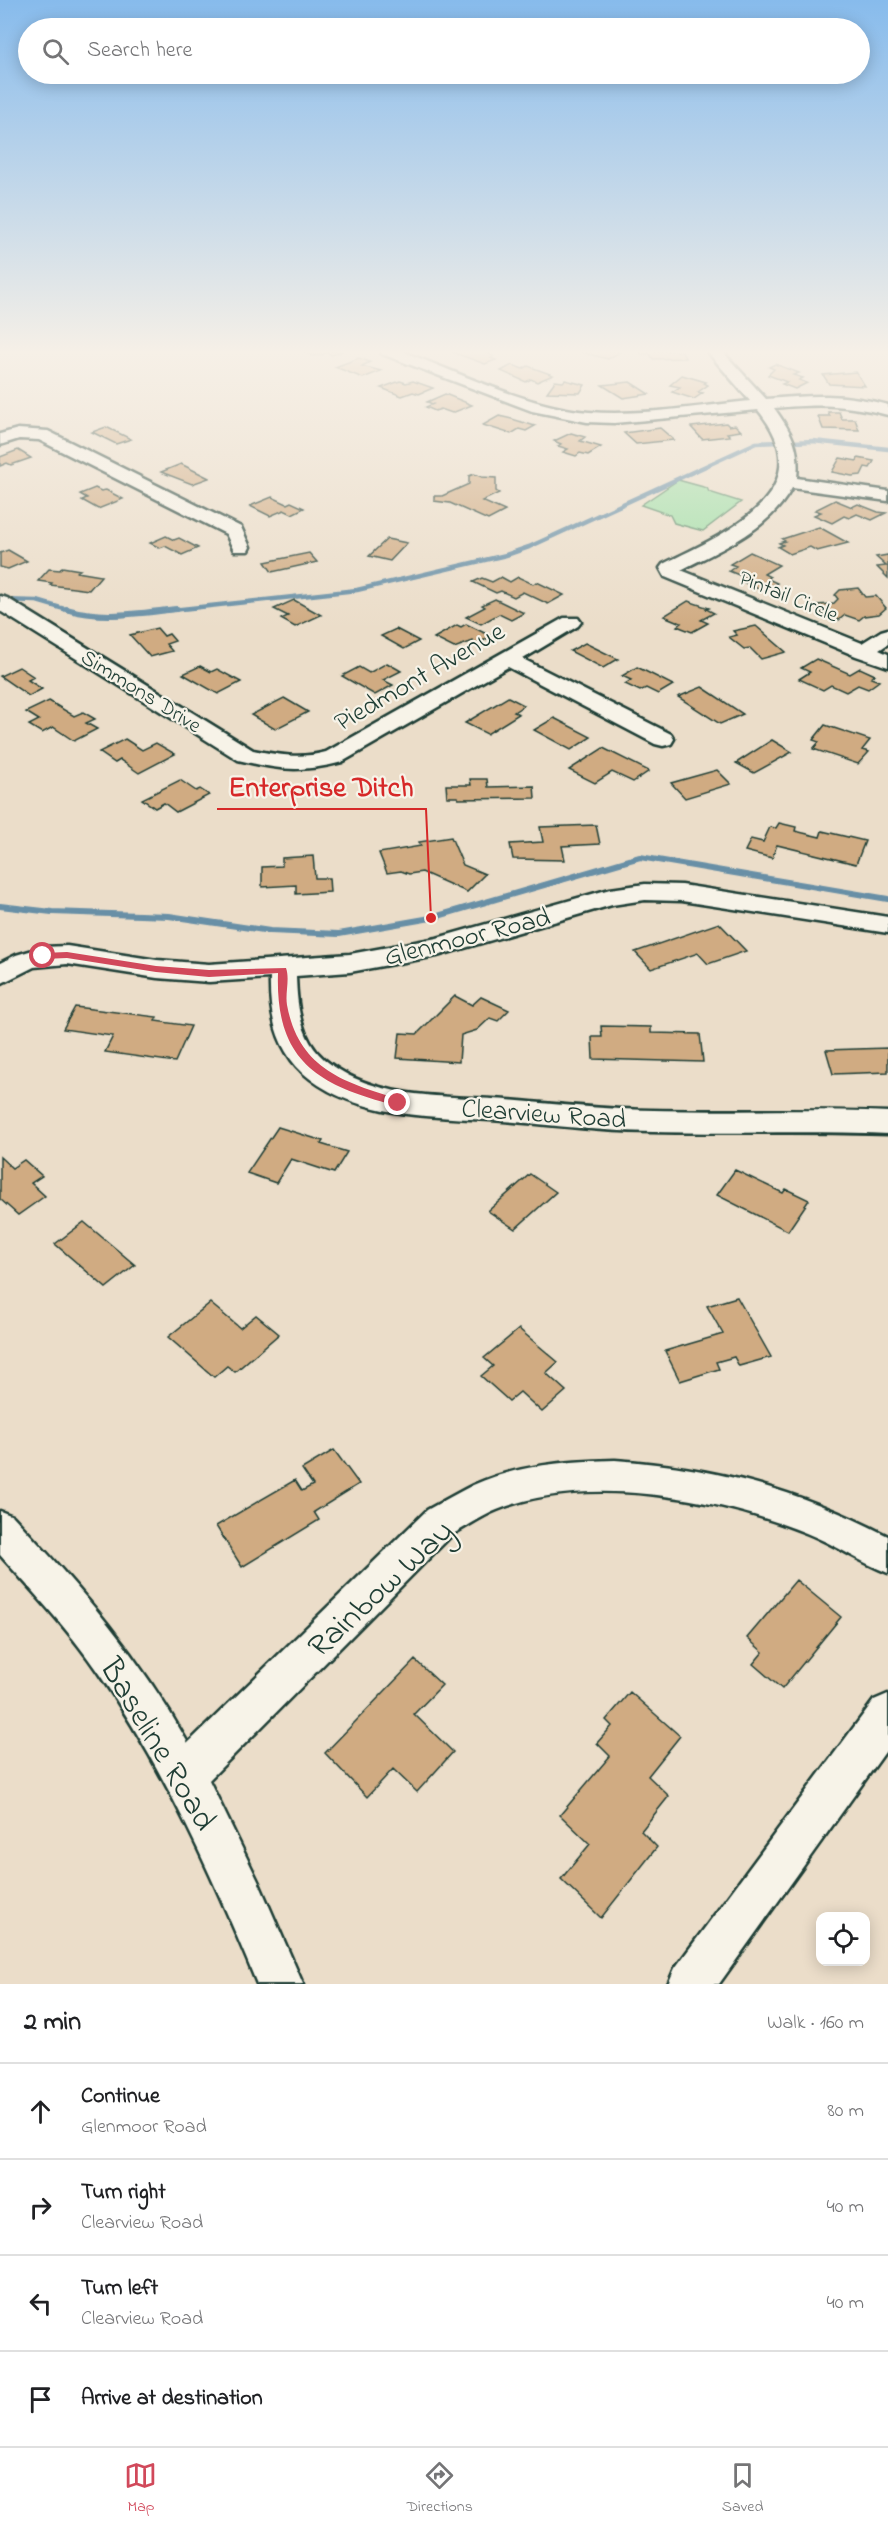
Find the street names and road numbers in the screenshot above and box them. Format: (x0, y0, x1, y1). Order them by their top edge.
street label: Pintail Circle (733, 563, 843, 632)
street label: Piedmont Avenue (328, 613, 513, 743)
street label: Simmons Drive (74, 643, 207, 743)
street label: Glenmoor Road (381, 899, 555, 978)
street label: Clearview Road (460, 1090, 627, 1141)
street label: Rainbow Way (298, 1509, 466, 1670)
street label: Baseline Road (85, 1649, 227, 1841)

